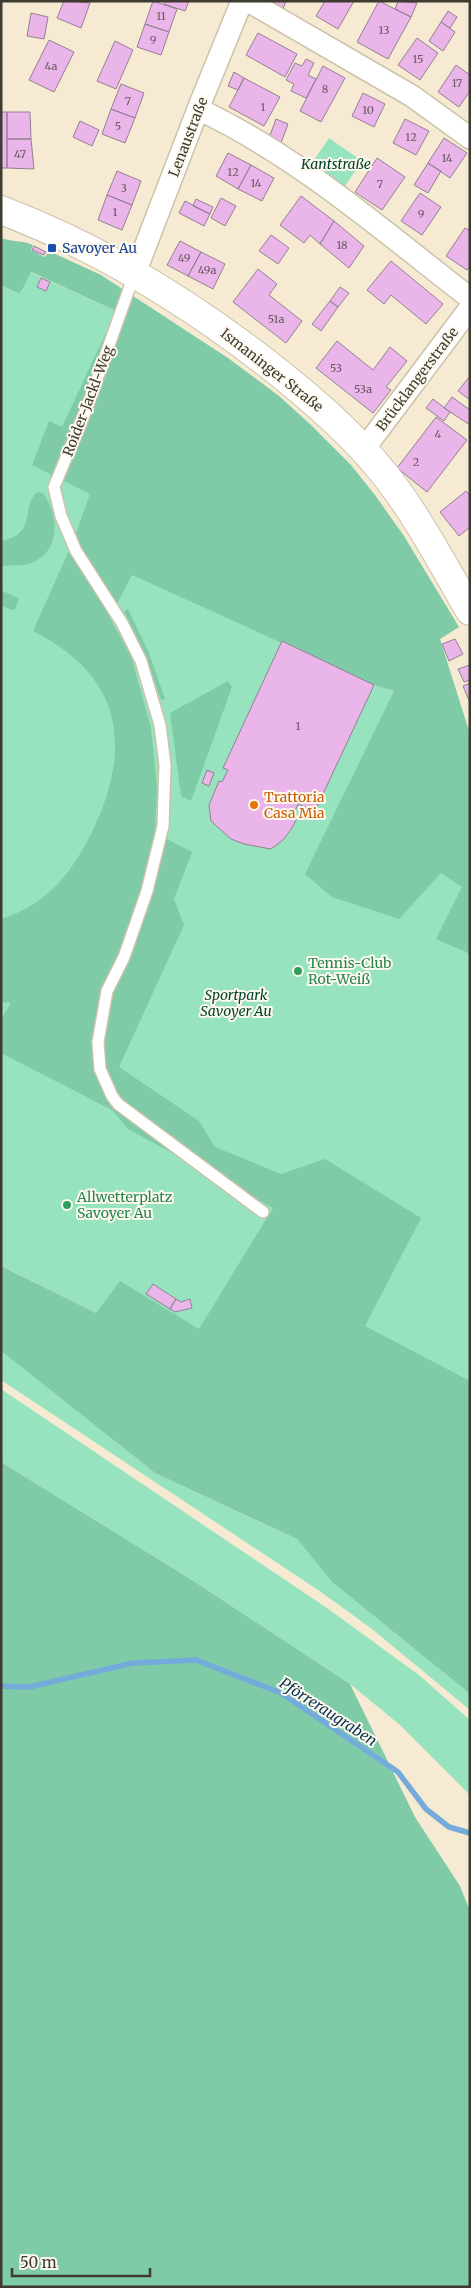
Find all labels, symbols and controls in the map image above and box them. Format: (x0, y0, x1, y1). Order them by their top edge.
house number: 11 (156, 9, 166, 23)
house number: 13 (379, 23, 389, 37)
house number: 9 (150, 33, 157, 47)
house number: 15 (412, 52, 424, 66)
house number: 4a (45, 59, 58, 73)
house number: 17 (452, 76, 462, 90)
house number: 8 (322, 82, 329, 96)
house number: 7 (125, 94, 131, 108)
street label: Lenaustraße (165, 94, 211, 180)
house number: 1 (261, 100, 266, 114)
house number: 10 (362, 103, 374, 117)
house number: 5 (115, 119, 121, 133)
house number: 12 (405, 130, 417, 144)
house number: 47 (14, 147, 26, 161)
house number: 14 (441, 151, 453, 165)
park label: Kantstraße (300, 155, 371, 173)
house number: 12 (227, 165, 239, 179)
house number: 14 (250, 176, 262, 190)
house number: 7 (377, 177, 383, 191)
house number: 3 (121, 181, 127, 195)
house number: 1 (113, 205, 118, 219)
house number: 9 (418, 207, 425, 221)
house number: 18 (336, 238, 348, 252)
place label: Savoyer Au (62, 239, 137, 257)
marker: Savoyer Au (46, 242, 58, 254)
house number: 49 (178, 251, 191, 265)
house number: 49a (198, 263, 216, 277)
house number: 51a (268, 312, 284, 326)
street label: Brücklangerstraße (372, 323, 462, 435)
street label: Ismaninger Straße (217, 324, 327, 416)
street label: Roider-Jackl-Weg (59, 343, 118, 459)
house number: 53 (330, 361, 342, 375)
house number: 53a (354, 382, 372, 396)
house number: 4 (435, 427, 442, 441)
house number: 2 (413, 455, 419, 469)
house number: 1 (296, 719, 301, 733)
place label: Trattoria Casa Mia (264, 788, 325, 822)
marker: Trattoria Casa Mia (248, 799, 260, 811)
place label: Tennis-Club Rot-Weiß (308, 954, 391, 988)
marker: Tennis-Club Rot-Weiß (292, 965, 304, 977)
park label: Sportpark Savoyer Au (200, 986, 272, 1020)
place label: Allwetterplatz Savoyer Au (76, 1188, 173, 1222)
marker: Allwetterplatz Savoyer Au (61, 1199, 73, 1211)
water label: Pförreraugraben (276, 1673, 380, 1750)
scale bar (12, 2246, 150, 2278)
text: 50 m (20, 2253, 57, 2272)

